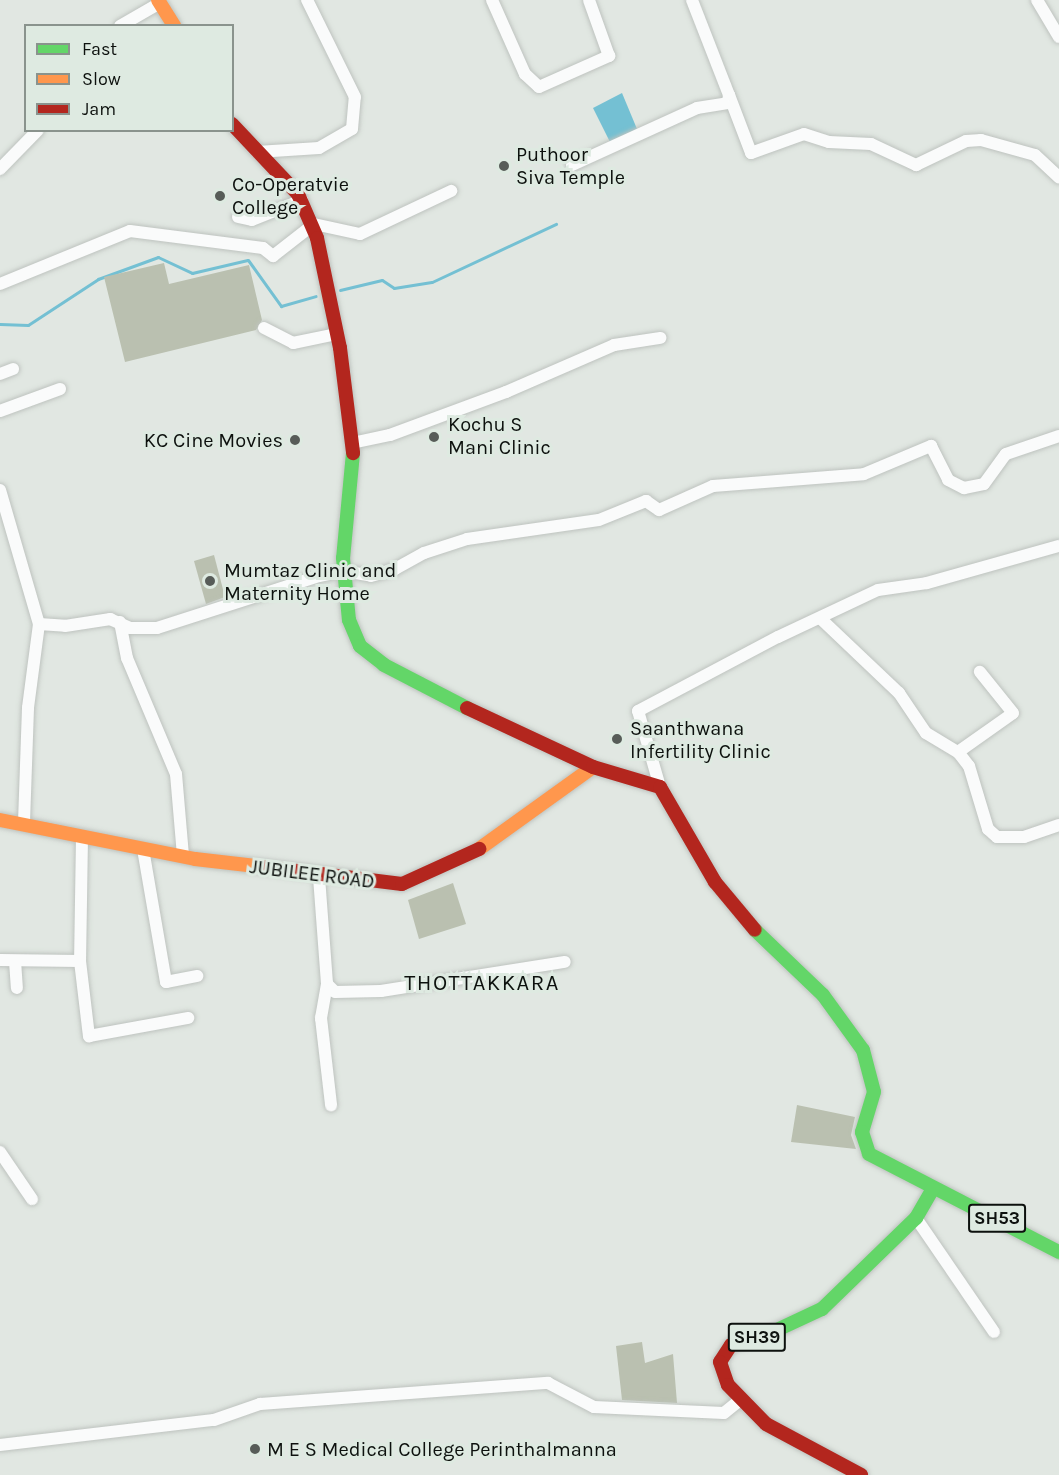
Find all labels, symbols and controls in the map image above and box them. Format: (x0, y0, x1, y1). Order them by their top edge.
legend (24, 24, 234, 132)
text: Fast (82, 38, 117, 60)
text: Slow (82, 68, 121, 90)
text: Jam (82, 98, 116, 120)
place label: Puthoor Siva Temple (516, 142, 625, 189)
marker: Puthoor Siva Temple (497, 159, 511, 173)
place label: Co-Operatvie College (232, 172, 349, 219)
marker: Co-Operatvie College (213, 189, 227, 203)
place label: Kochu S Mani Clinic (448, 413, 551, 460)
place label: KC Cine Movies (144, 428, 283, 452)
marker: Kochu S Mani Clinic (425, 428, 443, 446)
marker: KC Cine Movies (288, 433, 302, 447)
place label: Mumtaz Clinic and Maternity Home (224, 558, 396, 605)
marker: Mumtaz Clinic and Maternity Home (201, 572, 219, 590)
place label: Saanthwana Infertility Clinic (630, 716, 771, 763)
marker: Saanthwana Infertility Clinic (608, 730, 626, 748)
street label: JUBILEE ROAD (248, 854, 376, 894)
district label: THOTTAKKARA (404, 971, 560, 997)
road number: SH53 (967, 1203, 1027, 1233)
road number: SH39 (727, 1322, 787, 1352)
place label: M E S Medical College Perinthalmanna (267, 1437, 617, 1461)
marker: M E S Medical College Perinthalmanna (248, 1442, 262, 1456)

